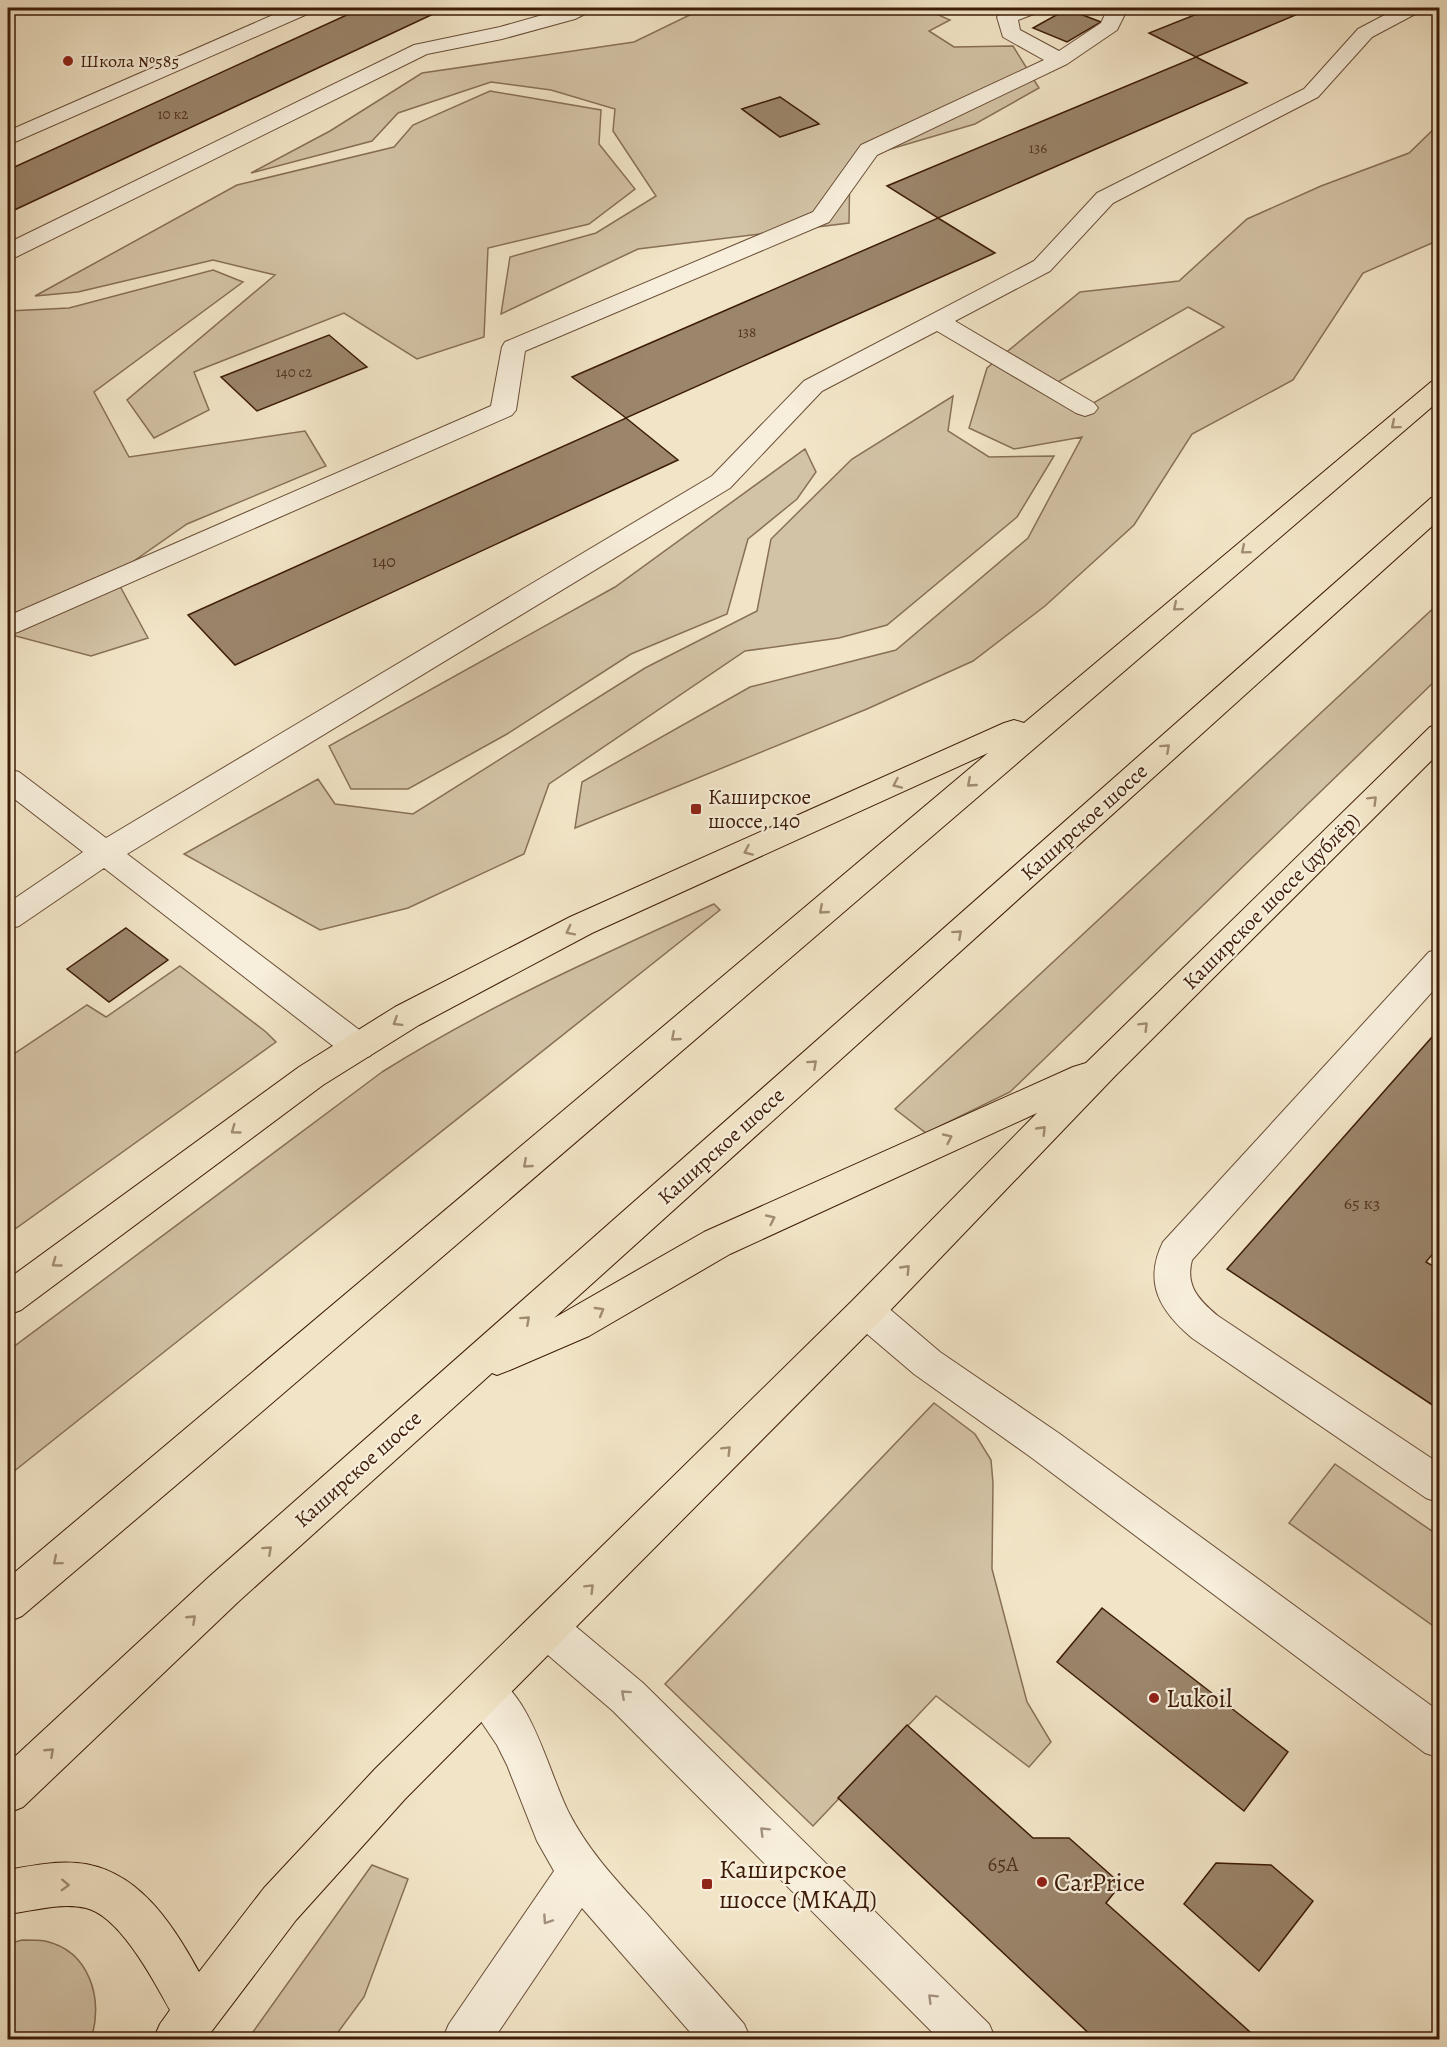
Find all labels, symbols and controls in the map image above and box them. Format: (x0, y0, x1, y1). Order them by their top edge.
place label: Школа №585 (80, 49, 179, 73)
marker: Школа №585 (61, 54, 75, 68)
house number: 10 к2 (157, 104, 189, 124)
house number: 136 (1029, 138, 1047, 158)
house number: 138 (738, 322, 756, 342)
house number: 140 с2 (276, 362, 312, 382)
one-way arrow (1391, 418, 1402, 429)
one-way arrow (1241, 543, 1252, 554)
house number: 140 (372, 549, 396, 573)
one-way arrow (1173, 600, 1184, 611)
one-way arrow (1159, 744, 1170, 755)
street label: Каширское шоссе (1014, 757, 1154, 887)
one-way arrow (967, 776, 978, 787)
one-way arrow (893, 777, 904, 789)
place label: Каширское шоссе, 140 (708, 783, 811, 835)
one-way arrow (1365, 797, 1376, 808)
marker: Каширское шоссе, 140 (689, 802, 703, 816)
street label: Каширское шоссе (дублёр) (1176, 806, 1366, 996)
one-way arrow (743, 844, 754, 856)
one-way arrow (819, 903, 830, 914)
one-way arrow (565, 924, 576, 935)
one-way arrow (951, 930, 962, 941)
one-way arrow (393, 1014, 404, 1025)
one-way arrow (1137, 1023, 1148, 1034)
one-way arrow (671, 1030, 682, 1041)
one-way arrow (806, 1060, 816, 1071)
street label: Каширское шоссе (651, 1081, 791, 1211)
one-way arrow (231, 1123, 242, 1134)
one-way arrow (1035, 1126, 1046, 1137)
one-way arrow (942, 1133, 953, 1145)
one-way arrow (523, 1157, 534, 1168)
house number: 65 к3 (1344, 1191, 1380, 1215)
one-way arrow (765, 1214, 776, 1226)
one-way arrow (52, 1256, 63, 1267)
one-way arrow (899, 1266, 910, 1277)
one-way arrow (594, 1307, 604, 1319)
one-way arrow (520, 1316, 530, 1327)
street label: Каширское шоссе (288, 1404, 428, 1534)
one-way arrow (720, 1446, 731, 1457)
one-way arrow (261, 1546, 272, 1557)
one-way arrow (53, 1554, 64, 1565)
one-way arrow (582, 1584, 593, 1595)
one-way arrow (186, 1615, 196, 1626)
place label: Lukoil (1166, 1681, 1232, 1716)
one-way arrow (621, 1690, 632, 1701)
marker: Lukoil (1147, 1691, 1161, 1705)
one-way arrow (44, 1748, 54, 1759)
one-way arrow (760, 1828, 771, 1839)
house number: 65А (988, 1850, 1019, 1878)
place label: Каширское шоссе (МКАД) (719, 1852, 877, 1917)
place label: CarPrice (1054, 1865, 1145, 1900)
marker: CarPrice (1035, 1875, 1049, 1889)
marker: Каширское шоссе (МКАД) (700, 1877, 714, 1891)
one-way arrow (61, 1878, 70, 1891)
one-way arrow (543, 1913, 554, 1924)
one-way arrow (928, 1995, 939, 2006)

